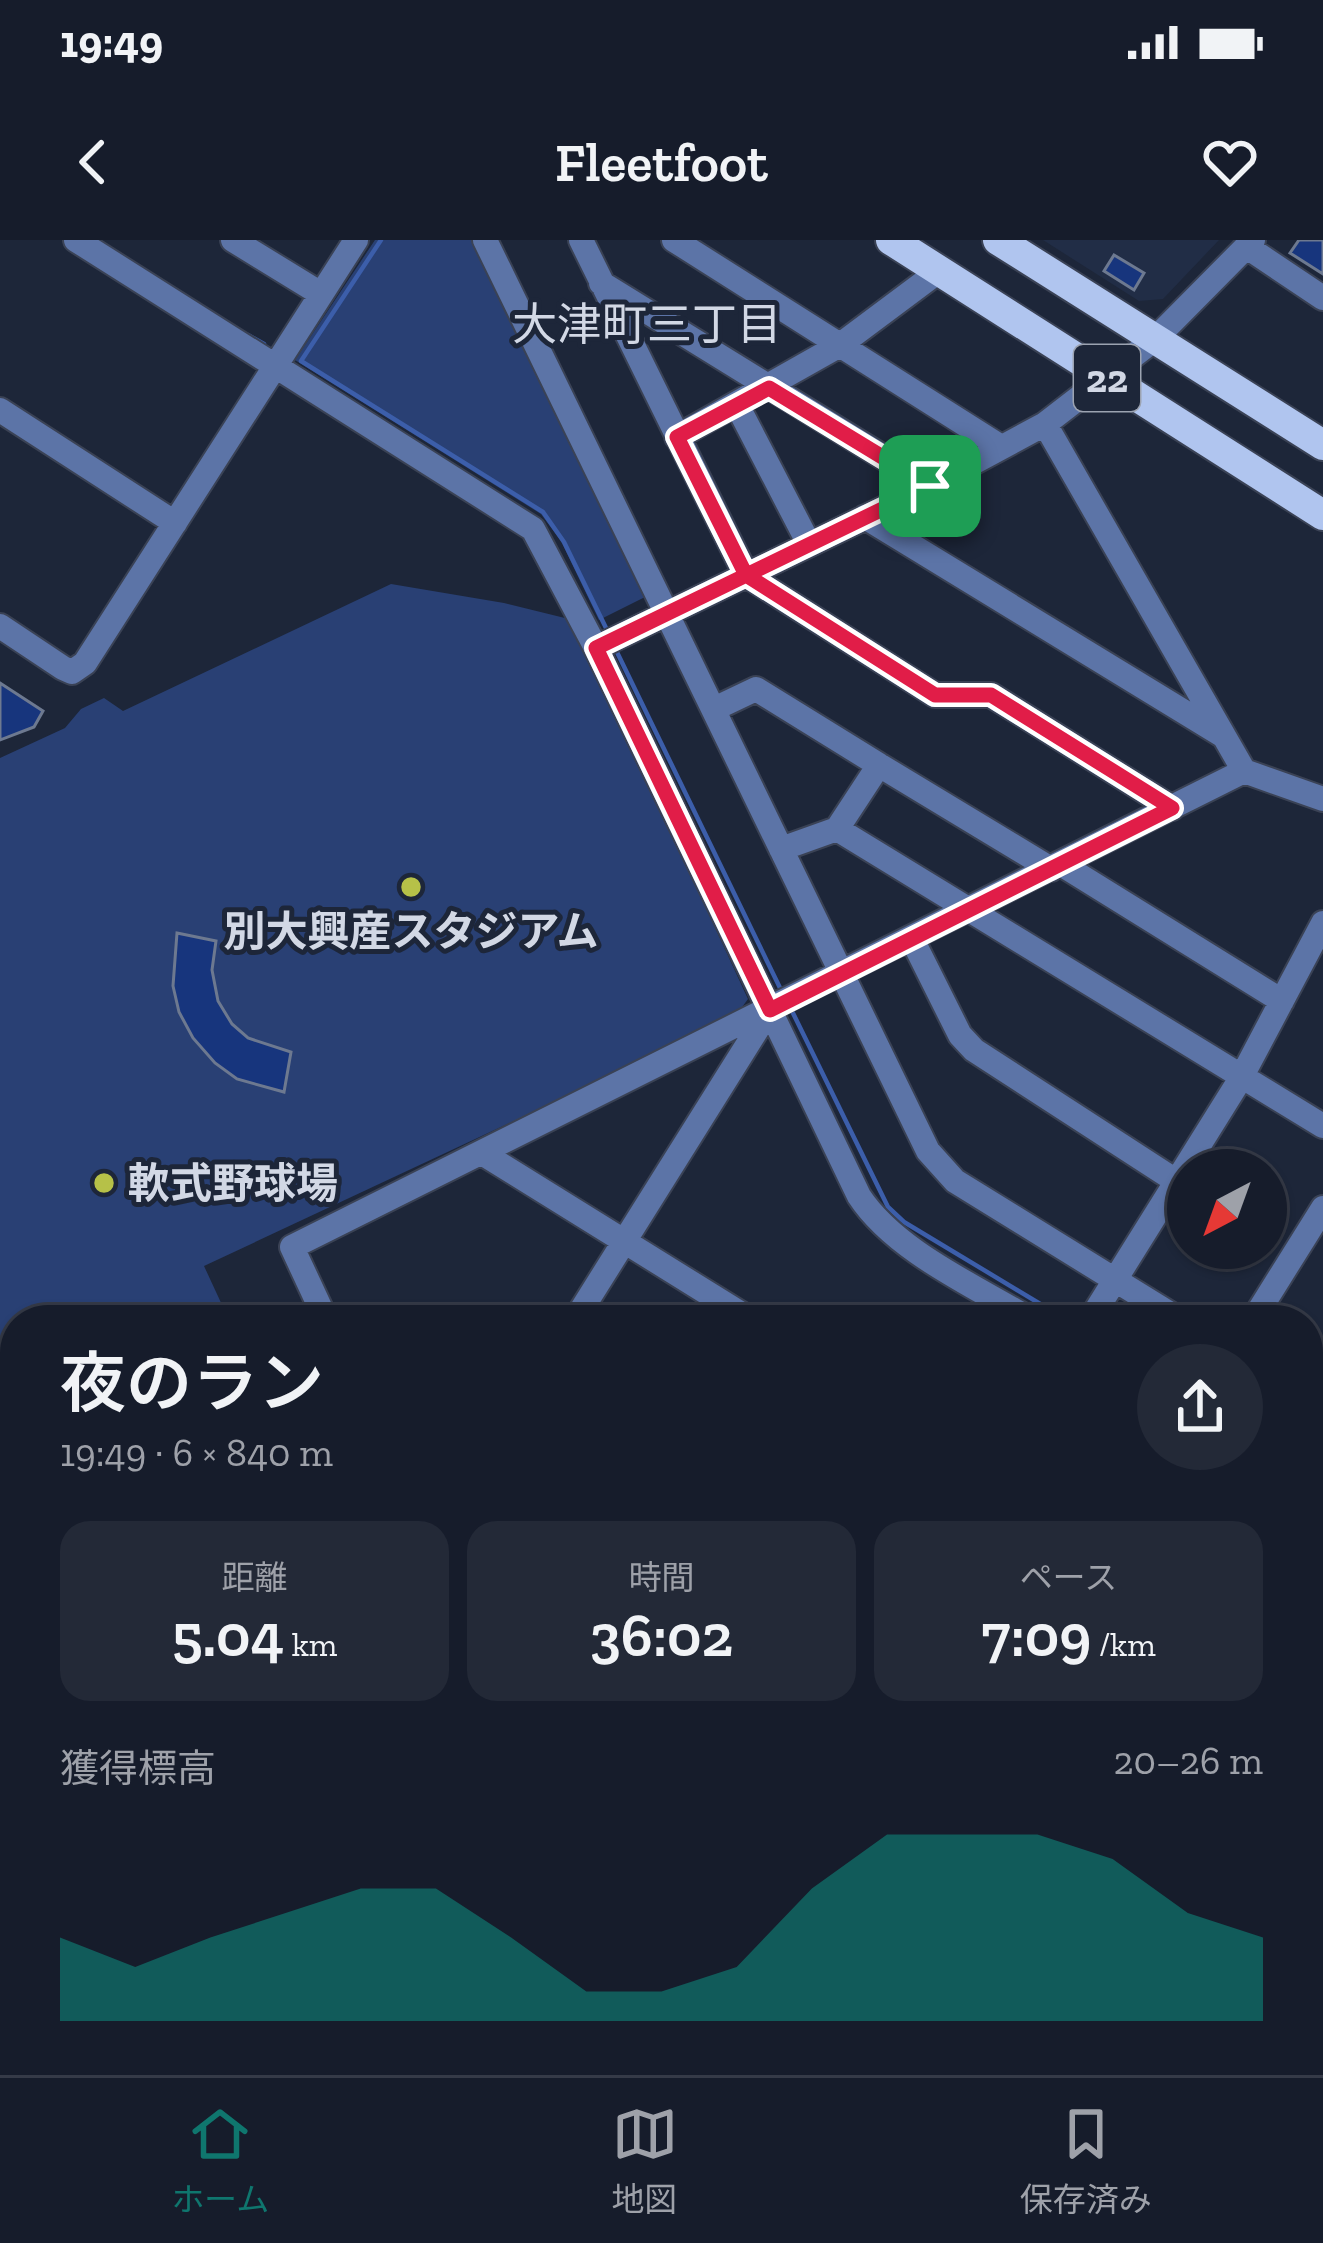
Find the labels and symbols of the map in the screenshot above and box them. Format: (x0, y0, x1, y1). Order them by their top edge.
district label: 大津町三丁目 (512, 298, 782, 352)
road number: 22 (1074, 345, 1140, 411)
pin (879, 435, 981, 537)
marker: 別大興産スタジアム (398, 874, 424, 900)
place label: 別大興産スタジアム (223, 906, 599, 957)
north arrow (1167, 1149, 1287, 1269)
place label: 軟式野球場 (128, 1158, 338, 1209)
marker: 軟式野球場 (91, 1170, 117, 1196)

